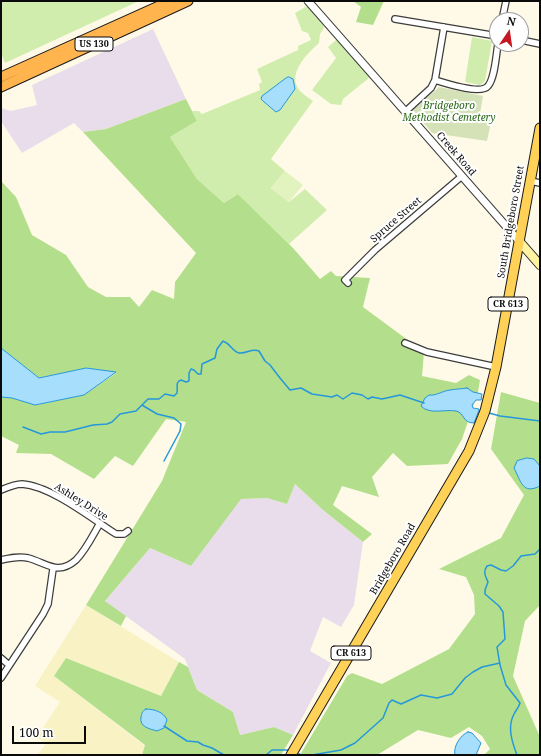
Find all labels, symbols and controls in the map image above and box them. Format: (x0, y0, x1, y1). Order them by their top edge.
north arrow (489, 12, 529, 52)
text: N (506, 13, 517, 29)
road number: US 130 (75, 37, 113, 51)
park label: Bridgeboro Methodist Cemetery (402, 100, 496, 124)
street label: Creek Road (434, 130, 478, 178)
street label: South Bridgeboro Street (495, 165, 527, 279)
street label: Spruce Street (368, 195, 424, 245)
road number: CR 613 (488, 297, 528, 311)
street label: Ashley Drive (52, 481, 110, 523)
street label: Bridgeboro Road (368, 521, 418, 597)
road number: CR 613 (331, 646, 371, 660)
scale bar (14, 718, 88, 744)
text: 100 m (19, 724, 54, 741)

